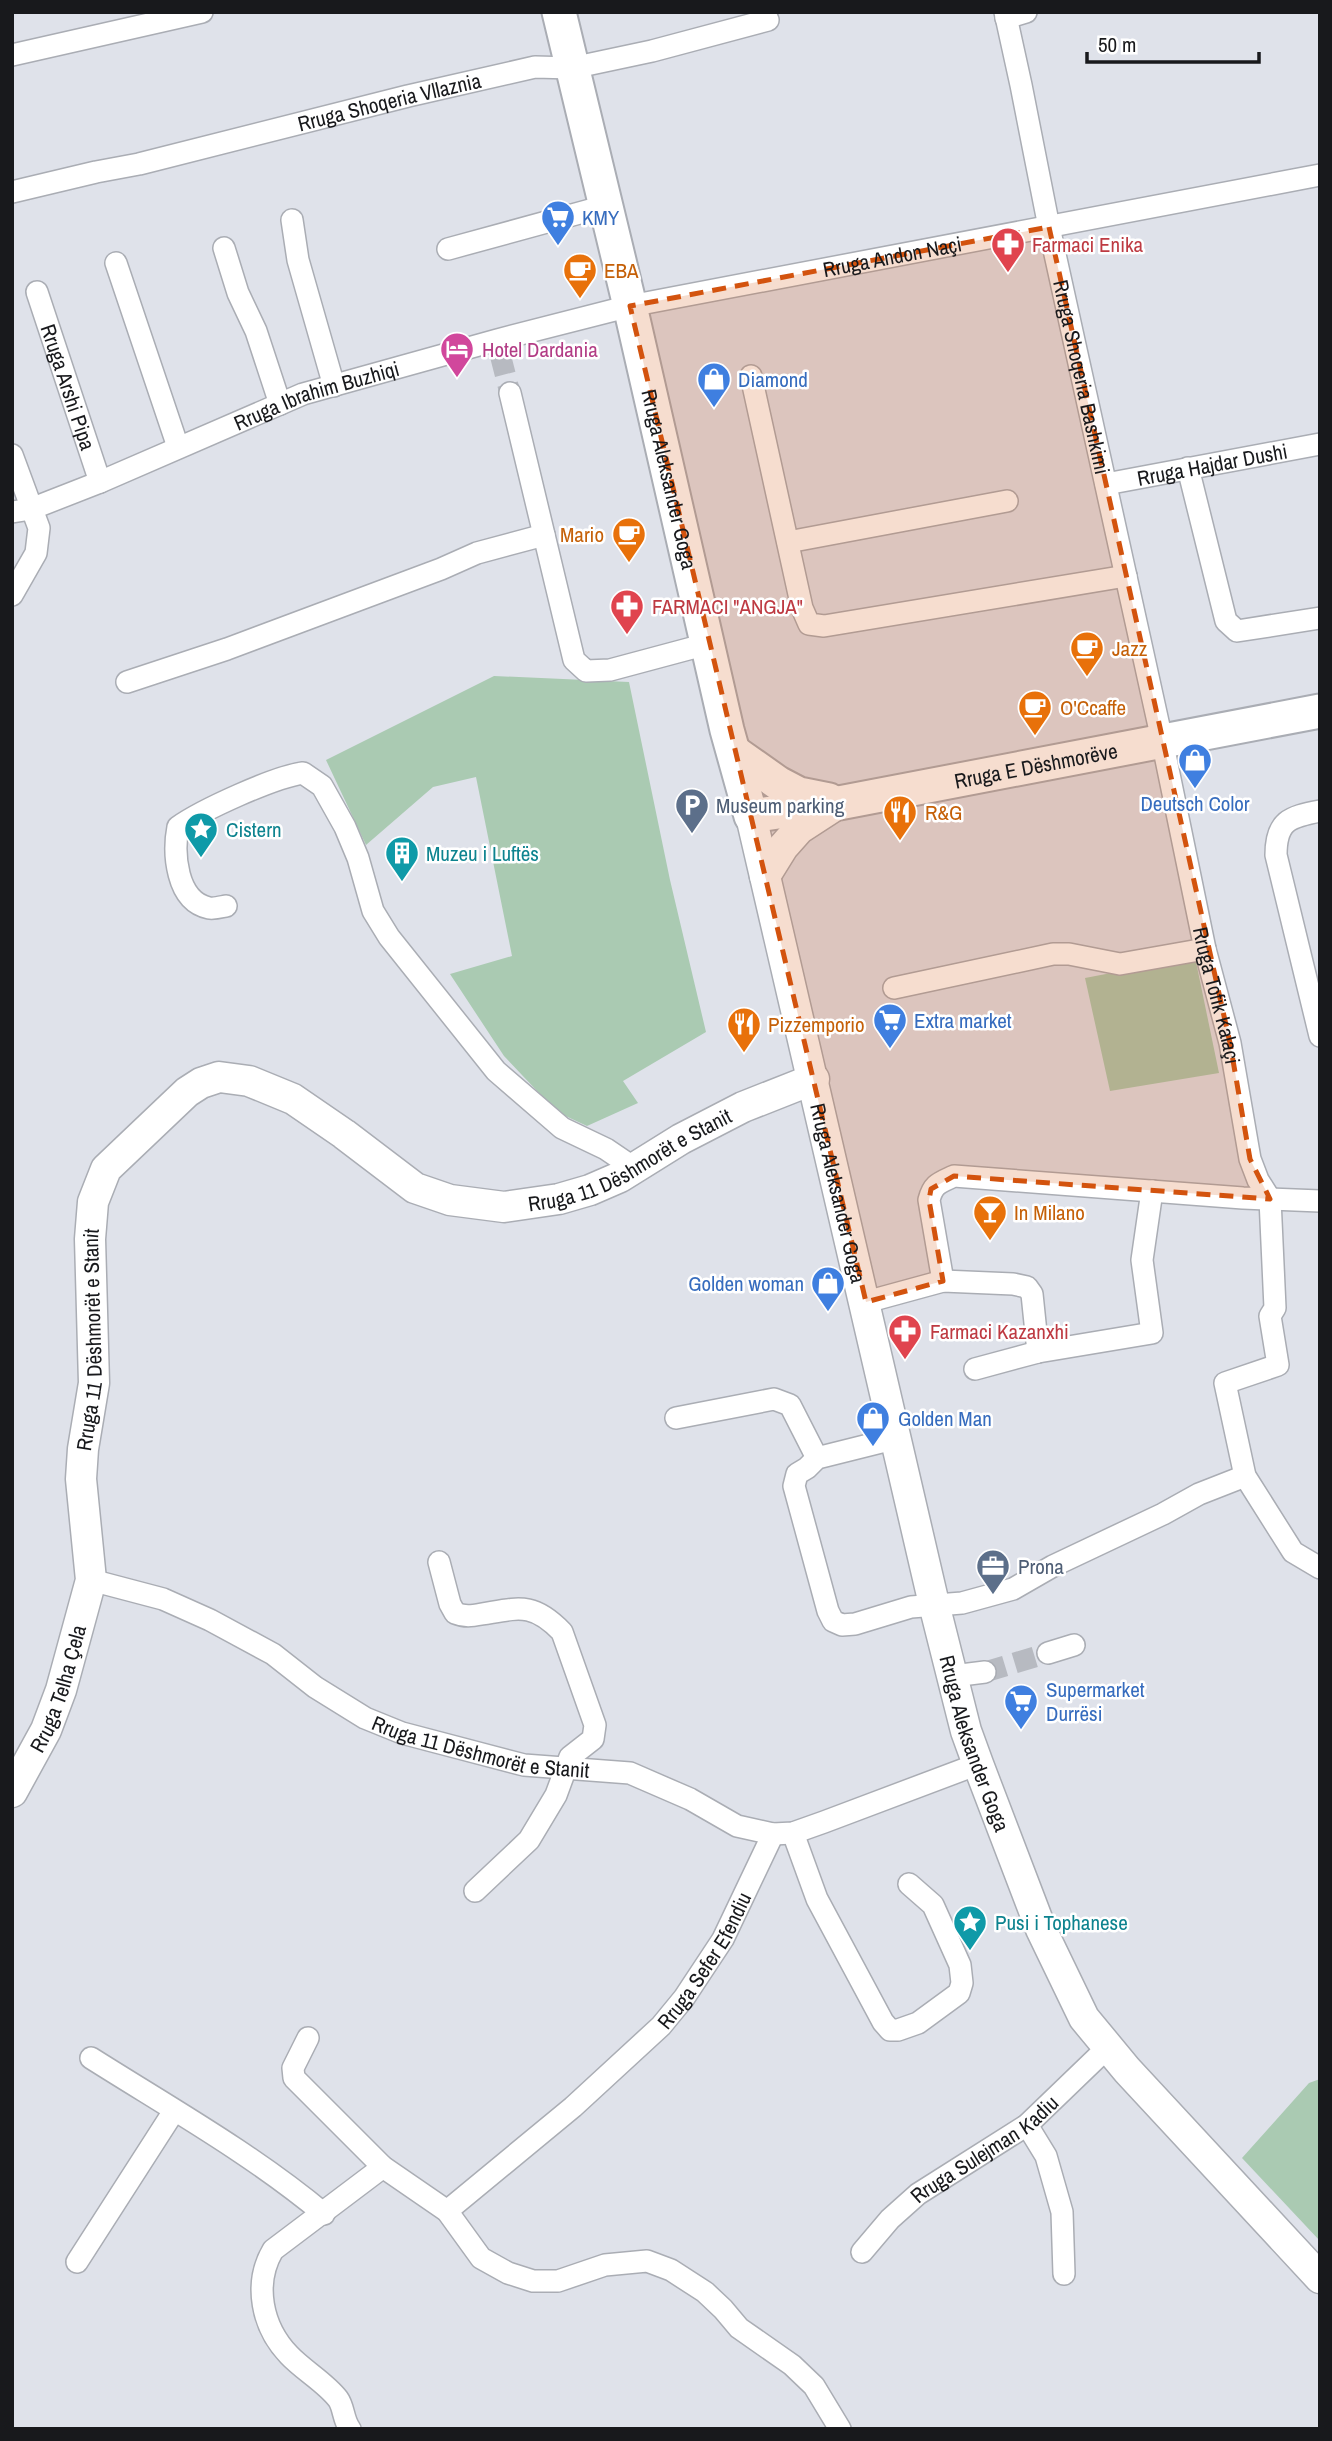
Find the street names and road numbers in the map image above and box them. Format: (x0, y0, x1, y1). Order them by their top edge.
street label: Rruga Shoqeria Vllaznia (294, 65, 484, 138)
street label: Rruga Andon Naçi (820, 229, 964, 284)
street label: Rruga Shoqeria Bashkimi (1047, 277, 1118, 477)
street label: Rruga Arshi Pipa (34, 320, 103, 454)
street label: Rruga Ibrahim Buzhiqi (229, 353, 402, 437)
street label: Rruga Aleksander Goga (635, 386, 704, 572)
street label: Rruga Hajdar Dushi (1135, 436, 1290, 492)
street label: Rruga E Dëshmorëve (952, 736, 1120, 795)
street label: Rruga Tofik Kalaçi (1186, 924, 1248, 1066)
street label: Rruga Aleksander Goga (804, 1100, 874, 1286)
street label: Rruga 11 Dëshmorët e Stanit (526, 1101, 736, 1218)
street label: Rruga 11 Dëshmorët e Stanit (68, 1227, 109, 1453)
street label: Rruga Telha Çela (22, 1621, 93, 1757)
street label: Rruga Aleksander Goga (933, 1652, 1017, 1836)
street label: Rruga 11 Dëshmorët e Stanit (368, 1708, 591, 1784)
street label: Rruga Sefer Efendiu (650, 1887, 758, 2035)
street label: Rruga Sulejman Kadiu (904, 2088, 1064, 2209)

